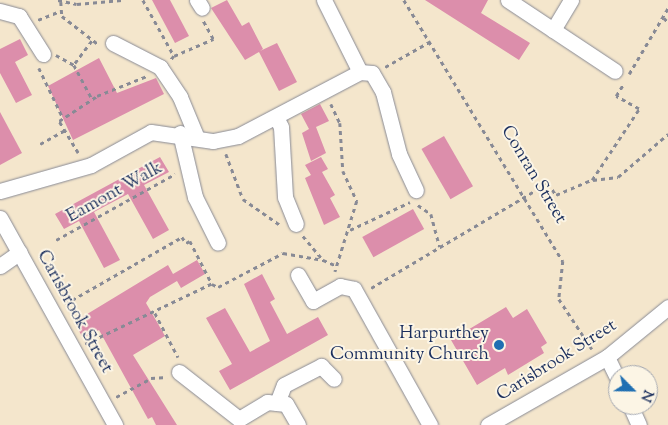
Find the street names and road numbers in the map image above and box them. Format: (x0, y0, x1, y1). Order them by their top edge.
street label: Conran Street (495, 122, 571, 228)
street label: Eamont Walk (63, 158, 167, 228)
street label: Carisbrook Street (31, 247, 117, 377)
street label: Carisbrook Street (493, 315, 621, 407)

